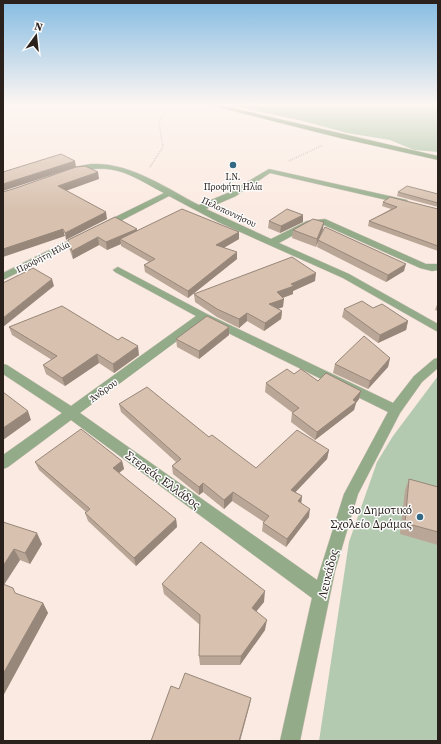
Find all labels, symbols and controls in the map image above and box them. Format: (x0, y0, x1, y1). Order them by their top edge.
north arrow (16, 16, 56, 56)
text: N (33, 19, 44, 35)
marker: Ι.Ν. Προφήτη Ηλία (228, 160, 238, 170)
place label: Ι.Ν. Προφήτη Ηλία (204, 171, 262, 193)
street label: Πελοποννήσου (200, 194, 258, 230)
street label: Προφήτη Ηλία (14, 238, 72, 276)
street label: Άνδρου (87, 376, 120, 405)
street label: Στερεάς Ελλάδος (122, 447, 204, 513)
place label: 3ο Δημοτικό Σχολείο Δράμας (330, 502, 413, 532)
marker: 3ο Δημοτικό Σχολείο Δράμας (415, 512, 425, 522)
street label: Λευκάδος (314, 547, 342, 600)

